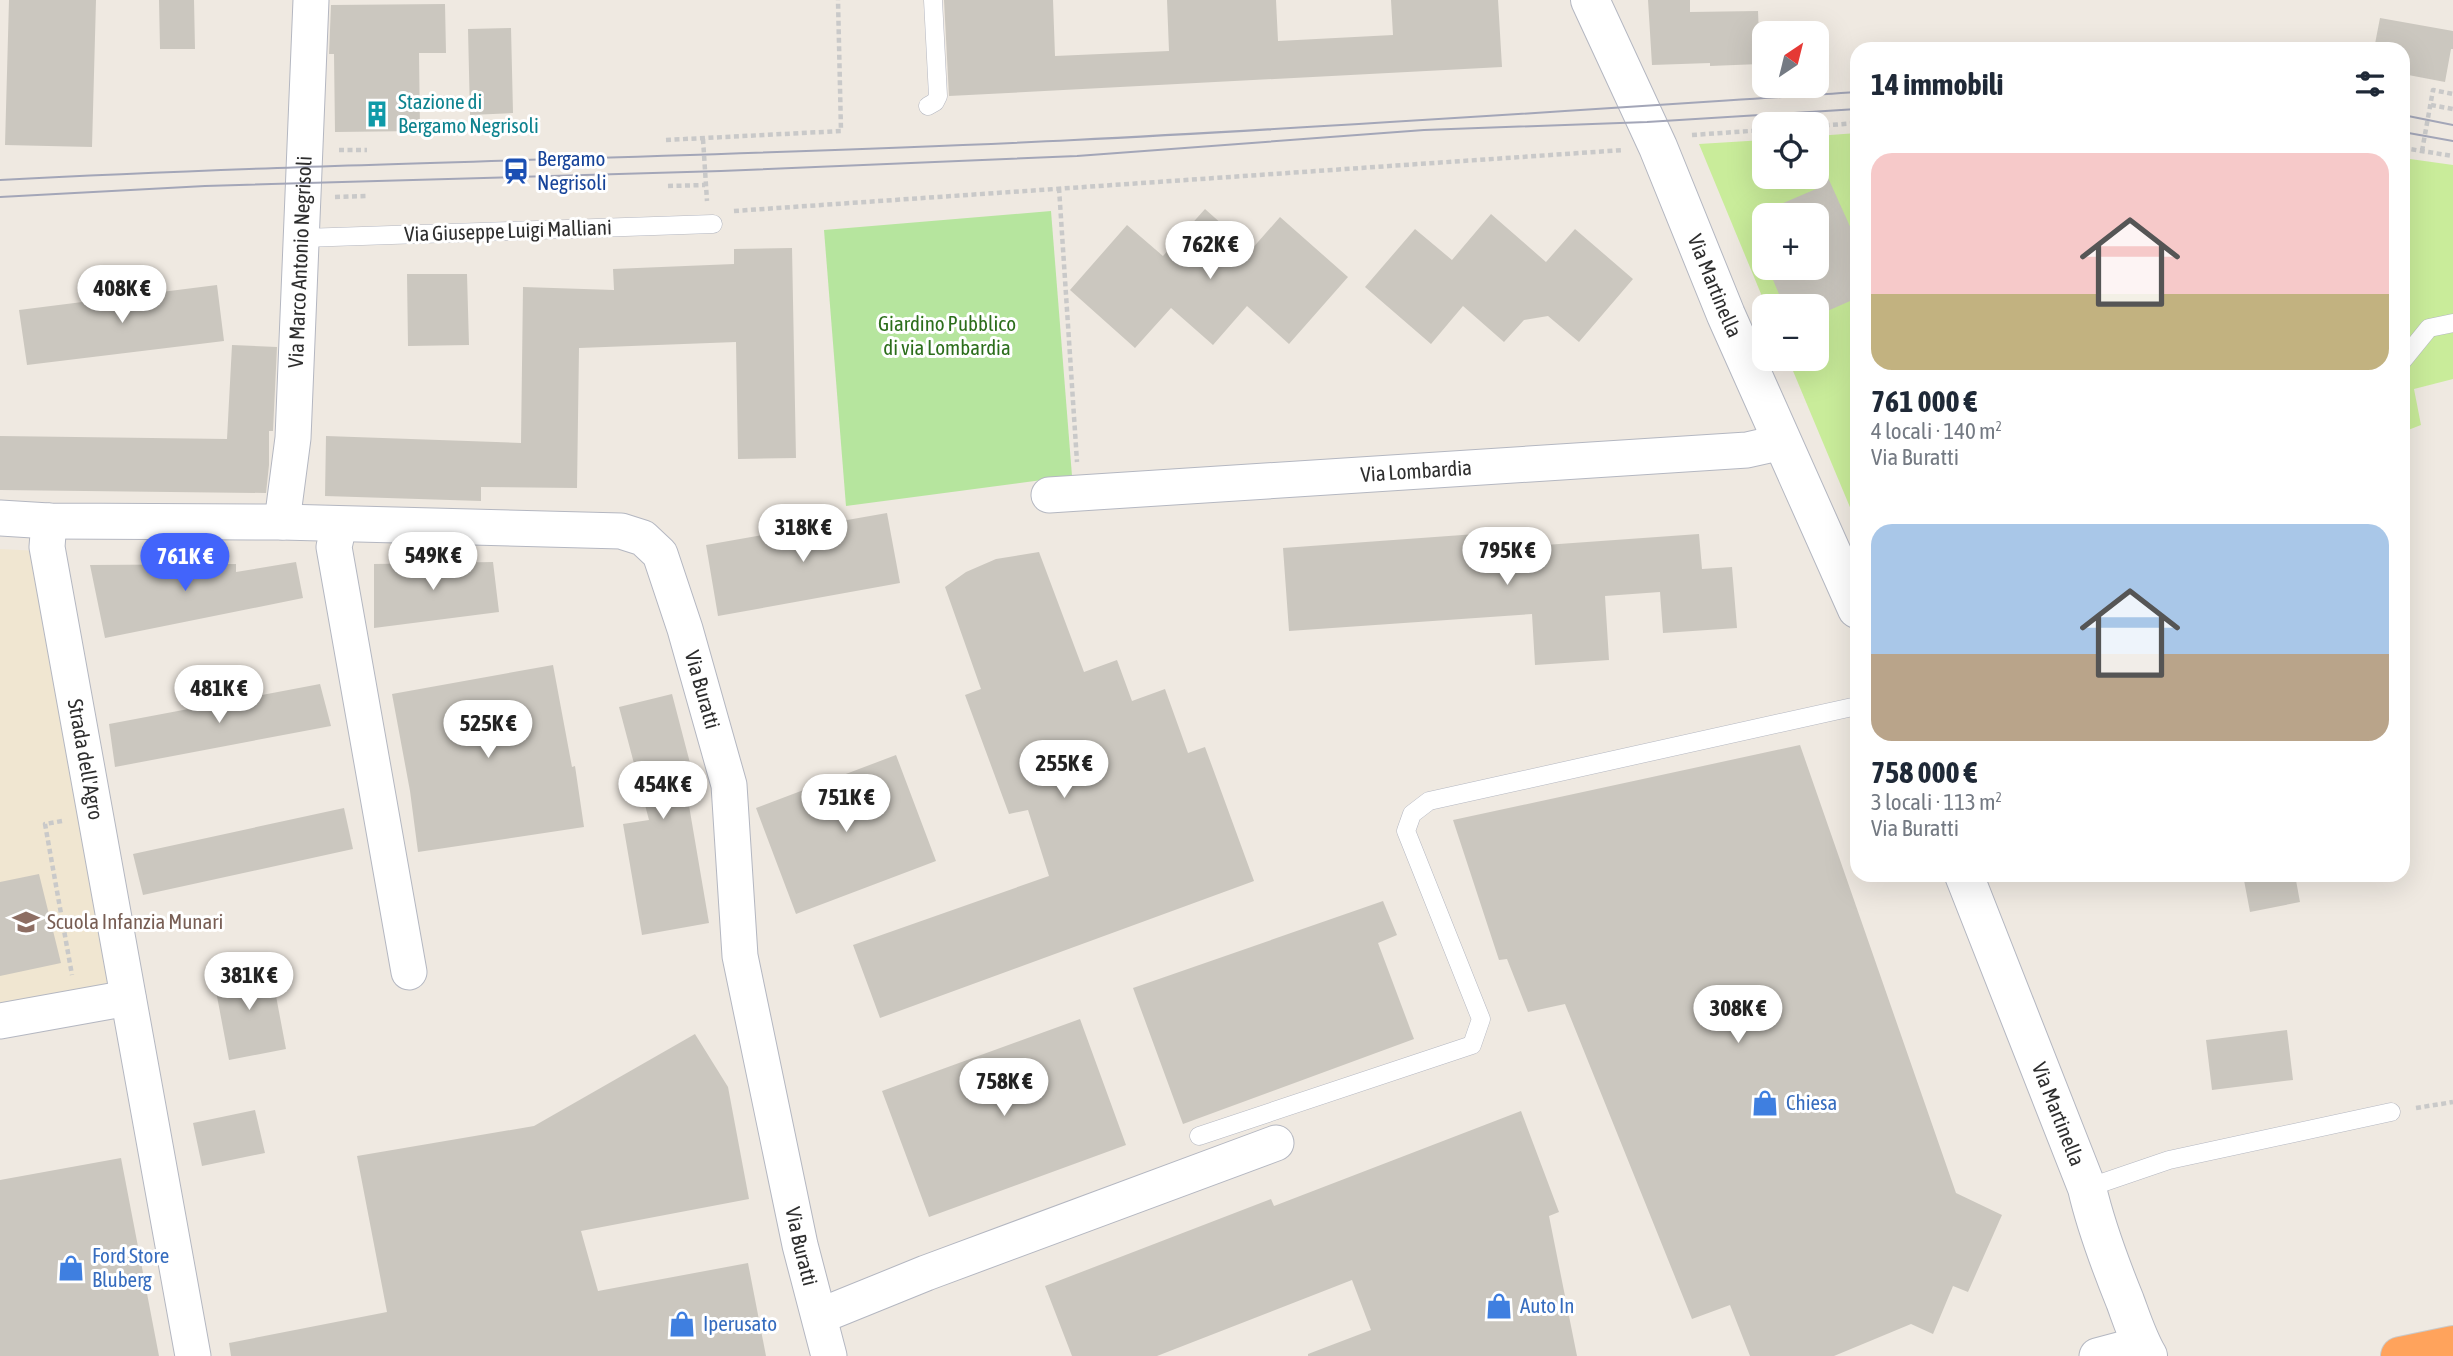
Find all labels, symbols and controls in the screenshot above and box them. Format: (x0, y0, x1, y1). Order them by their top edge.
north arrow (1752, 21, 1829, 98)
map controls (1752, 21, 1829, 371)
icon: filters (2351, 65, 2389, 103)
text: 14 immobili (1871, 67, 2003, 101)
place label: Stazione di Bergamo Negrisoli (398, 89, 539, 137)
building icon: Stazione di Bergamo Negrisoli (362, 99, 392, 129)
button: locate (1752, 112, 1829, 189)
place label: Bergamo Negrisoli (537, 146, 607, 194)
street label: Via Marco Antonio Negrisoli (283, 155, 316, 368)
station icon: Bergamo Negrisoli (501, 156, 531, 186)
icon: home (2067, 199, 2193, 325)
button: + (1752, 203, 1829, 280)
street label: Via Giuseppe Luigi Malliani (404, 214, 612, 246)
pin: 762K € (1153, 222, 1267, 281)
text: 762K € (1181, 231, 1239, 257)
street label: Via Martinella (1684, 231, 1747, 341)
pin: 408K € (65, 266, 179, 325)
text: 408K € (93, 275, 151, 301)
button: − (1752, 294, 1829, 371)
park label: Giardino Pubblico di via Lombardia (878, 311, 1016, 359)
text: 761 000 € (1871, 384, 1977, 418)
text: 4 locali · 140 m² (1871, 418, 2002, 444)
text: Via Buratti (1871, 444, 1959, 470)
street label: Via Lombardia (1360, 455, 1473, 486)
pin: 318K € (746, 504, 860, 564)
text: 318K € (774, 514, 832, 540)
pin: 795K € (1450, 528, 1564, 587)
pin: 549K € (376, 532, 490, 592)
pin: 761K € (128, 534, 242, 593)
text: 795K € (1478, 537, 1536, 563)
text: 549K € (404, 542, 462, 568)
text: 761K € (156, 543, 214, 569)
icon: home (2067, 570, 2193, 696)
street label: Via Buratti (681, 648, 726, 732)
pin: 481K € (162, 666, 276, 725)
text: 481K € (190, 675, 248, 701)
street label: Strada dell'Agro (64, 697, 109, 822)
pin: 525K € (431, 700, 545, 760)
text: 525K € (459, 710, 517, 736)
pin: 255K € (1007, 740, 1121, 800)
text: 255K € (1035, 750, 1093, 776)
text: 758 000 € (1871, 755, 1977, 789)
pin: 454K € (606, 762, 720, 821)
text: 454K € (634, 771, 692, 797)
pin: 751K € (789, 774, 903, 834)
text: 751K € (817, 784, 875, 810)
text: 3 locali · 113 m² (1871, 789, 2002, 815)
text: Via Buratti (1871, 815, 1959, 841)
school or university icon: Scuola Infanzia Munari (11, 907, 41, 937)
place label: Scuola Infanzia Munari (47, 909, 223, 933)
pin: 381K € (192, 953, 306, 1012)
text: 381K € (220, 962, 278, 988)
pin: 308K € (1681, 986, 1795, 1045)
text: 308K € (1709, 995, 1767, 1021)
pin: 758K € (947, 1058, 1061, 1118)
street label: Via Martinella (2028, 1059, 2090, 1169)
text: 758K € (975, 1068, 1033, 1094)
shop icon: Chiesa (1750, 1088, 1780, 1118)
place label: Chiesa (1786, 1090, 1837, 1114)
street label: Via Buratti (781, 1205, 823, 1288)
place label: Ford Store Bluberg (92, 1243, 169, 1291)
shop icon: Ford Store Bluberg (56, 1253, 86, 1283)
shop icon: Auto In (1484, 1291, 1514, 1321)
place label: Auto In (1520, 1293, 1575, 1317)
shop icon: Iperusato (667, 1309, 697, 1339)
place label: Iperusato (703, 1311, 777, 1335)

